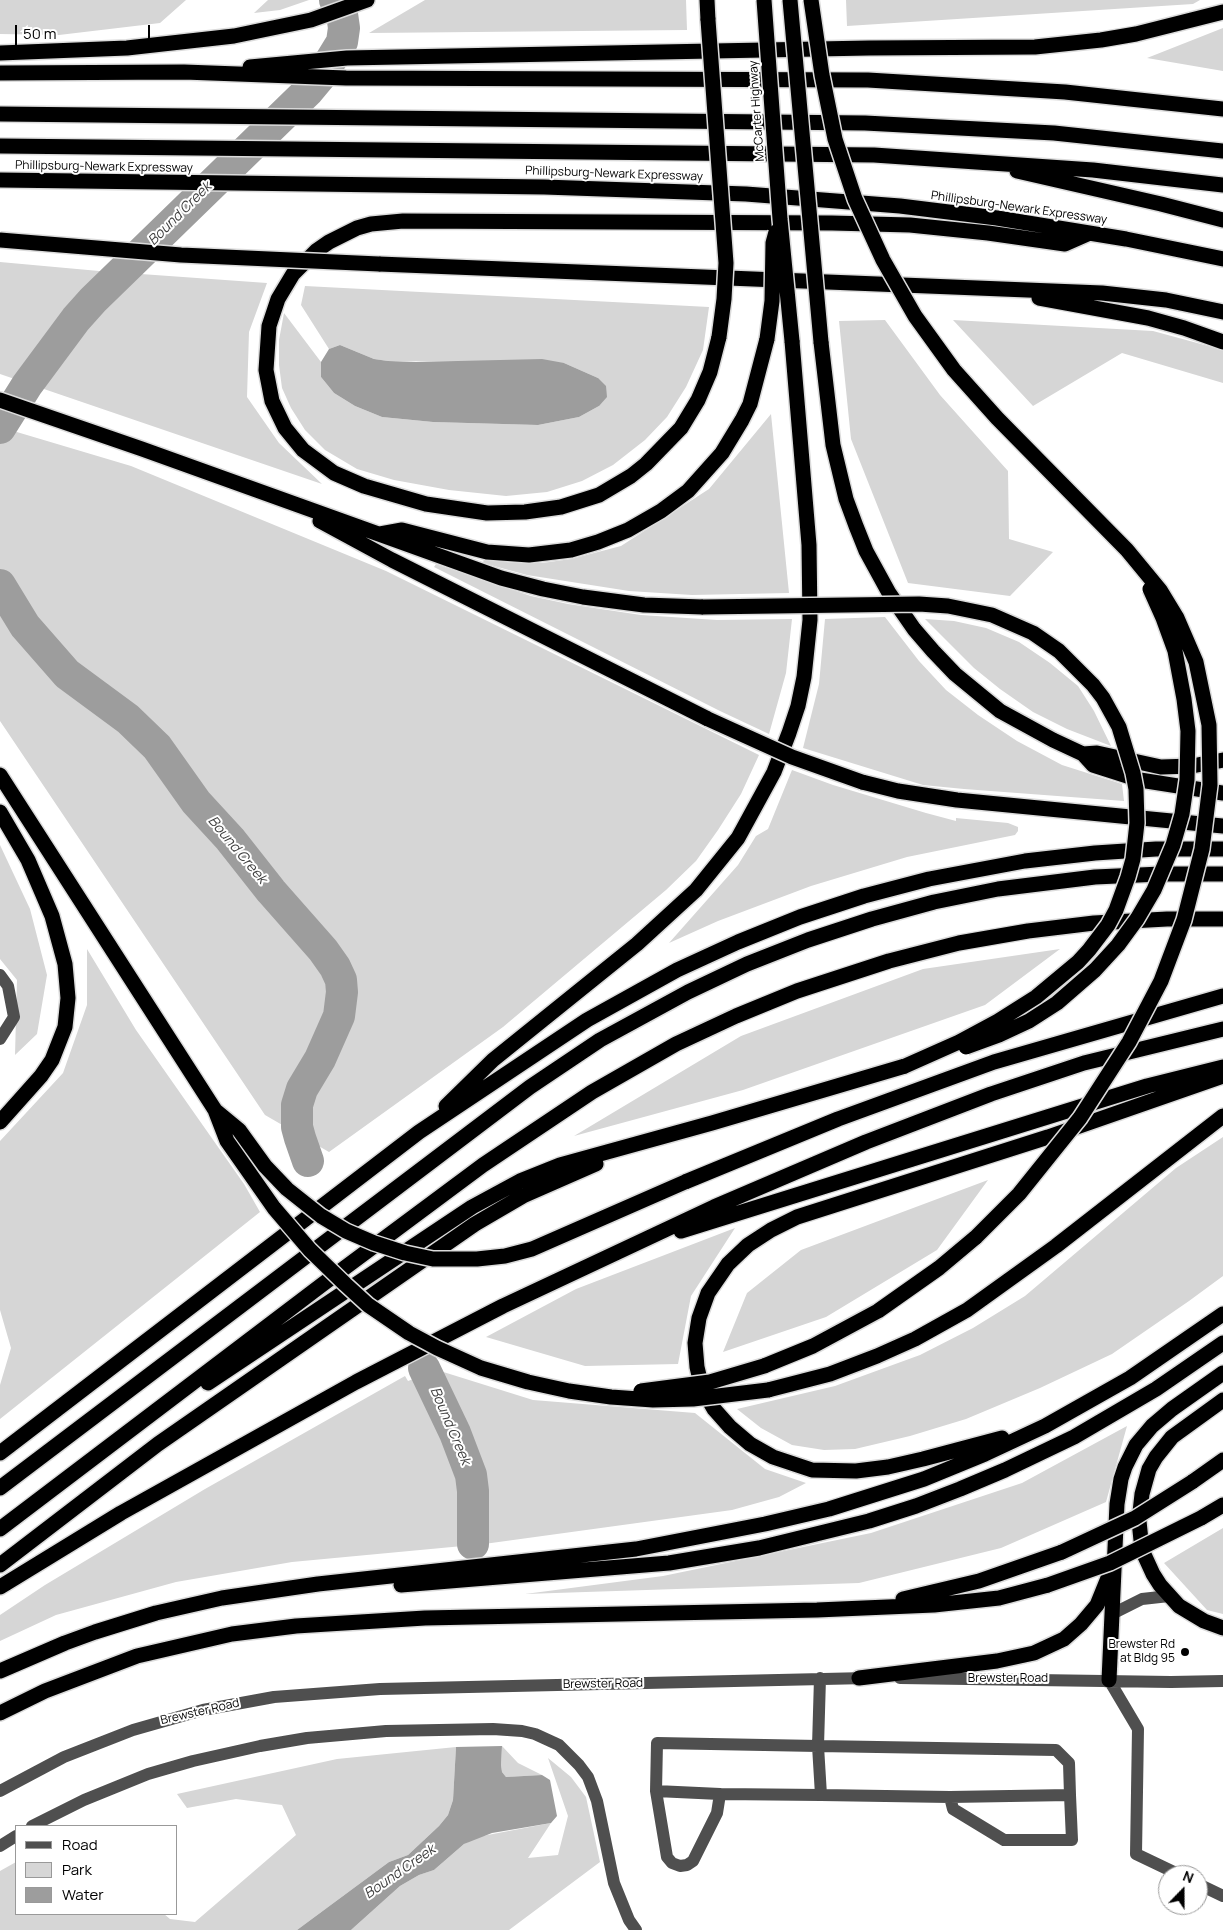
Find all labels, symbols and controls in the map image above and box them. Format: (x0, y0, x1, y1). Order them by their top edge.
scale bar (18, 15, 152, 47)
text: 50 m (23, 23, 57, 44)
street label: McCarter Highway (746, 60, 768, 162)
street label: Phillipsburg-Newark Expressway (15, 158, 193, 176)
street label: Phillipsburg-Newark Expressway (525, 164, 703, 184)
water label: Bound Creek (145, 179, 215, 249)
street label: Phillipsburg-Newark Expressway (930, 188, 1108, 228)
water label: Bound Creek (204, 813, 270, 887)
water label: Bound Creek (426, 1385, 474, 1467)
place label: Brewster Rd at Bldg 95 (1108, 1638, 1175, 1666)
marker: Brewster Rd at Bldg 95 (1179, 1646, 1191, 1658)
street label: Brewster Road (968, 1672, 1048, 1686)
street label: Brewster Road (563, 1676, 643, 1692)
street label: Brewster Road (159, 1696, 241, 1728)
legend (15, 1825, 178, 1915)
text: Road (62, 1834, 98, 1855)
water label: Bound Creek (361, 1841, 439, 1903)
text: Park (62, 1859, 92, 1880)
north arrow (1158, 1865, 1208, 1915)
text: N (1180, 1866, 1197, 1887)
text: Water (62, 1884, 104, 1905)

